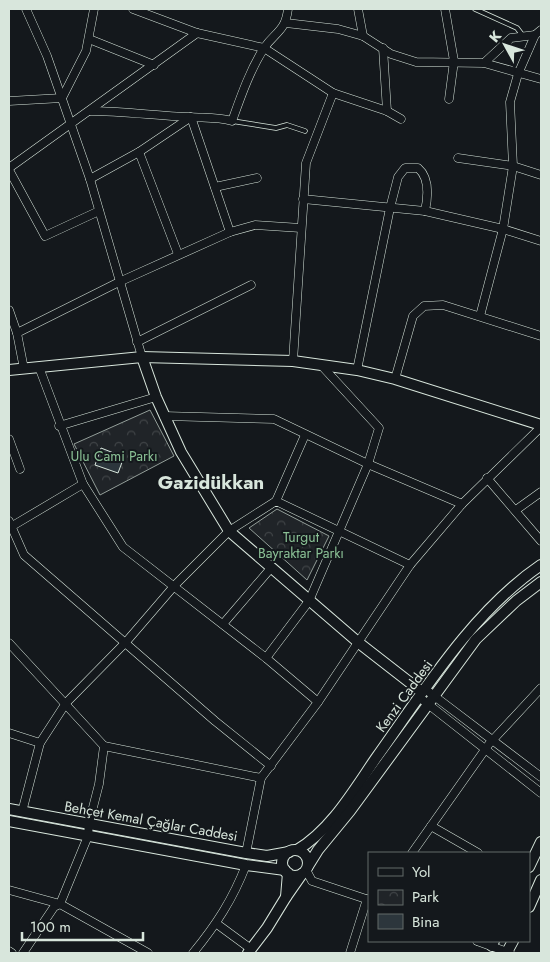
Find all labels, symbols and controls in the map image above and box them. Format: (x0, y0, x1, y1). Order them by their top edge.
north arrow (480, 20, 530, 70)
text: K (484, 26, 506, 47)
park label: Ulu Cami Parkı (70, 446, 158, 466)
district label: Gazidükkan (158, 469, 264, 496)
park label: Turgut Bayraktar Parkı (258, 527, 344, 563)
street label: Kenzi Caddesi (371, 656, 437, 736)
street label: Behçet Kemal Çağlar Caddesi (63, 796, 239, 846)
legend (368, 852, 530, 942)
text: Yol (412, 861, 431, 883)
text: Park (412, 886, 439, 908)
scale bar (22, 910, 144, 942)
text: Bina (412, 911, 439, 933)
text: 100 m (30, 916, 71, 938)

